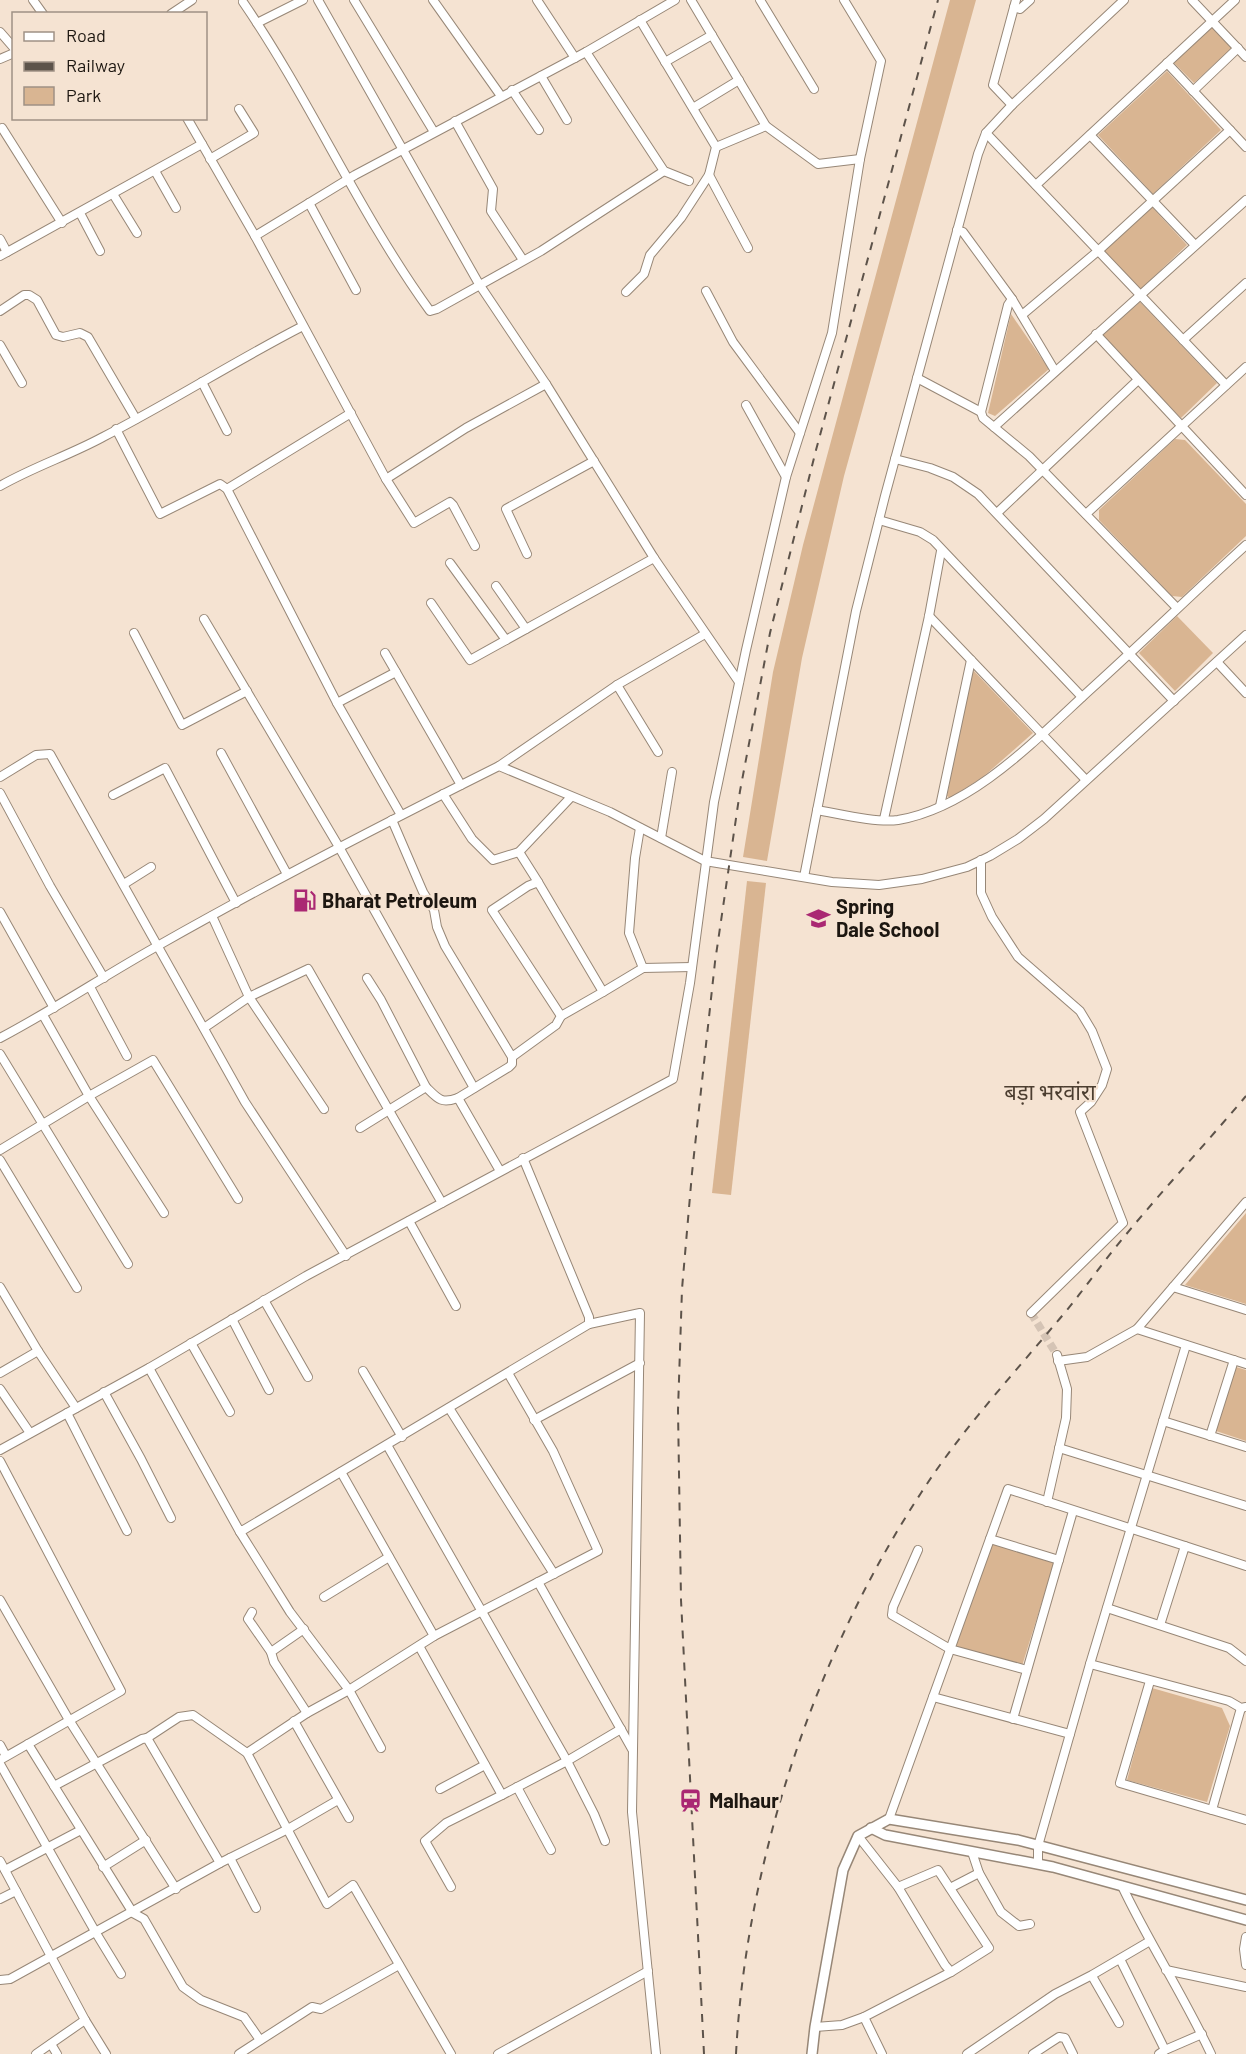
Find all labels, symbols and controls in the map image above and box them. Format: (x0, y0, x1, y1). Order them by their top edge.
legend (12, 12, 207, 120)
text: Road (66, 24, 106, 46)
text: Railway (66, 54, 125, 76)
text: Park (66, 84, 101, 106)
fuel station icon: Bharat Petroleum (291, 887, 317, 913)
place label: Bharat Petroleum (322, 888, 477, 912)
place label: Spring Dale School (836, 894, 939, 941)
school or university icon: Spring Dale School (805, 905, 831, 931)
district label: बड़ा भरवांरा (1004, 1078, 1096, 1105)
station icon: Malhaur (678, 1787, 704, 1813)
place label: Malhaur (709, 1788, 779, 1812)

